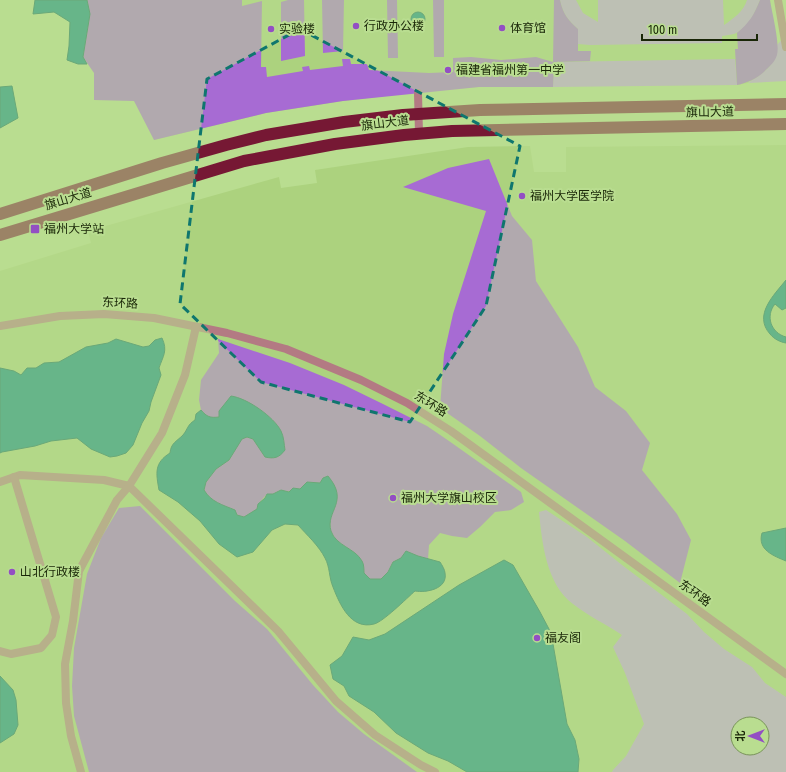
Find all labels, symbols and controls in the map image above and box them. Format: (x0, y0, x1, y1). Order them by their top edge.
scale bar (642, 16, 757, 42)
place label: 行政办公楼 (364, 19, 424, 33)
marker: 行政办公楼 (351, 21, 361, 31)
place label: 体育馆 (510, 21, 546, 35)
place label: 实验楼 (279, 22, 315, 36)
marker: 体育馆 (497, 23, 507, 33)
text: 100 m (648, 23, 677, 37)
marker: 实验楼 (266, 24, 276, 34)
place label: 福建省福州第一中学 (456, 63, 564, 77)
marker: 福建省福州第一中学 (443, 65, 453, 75)
street label: 旗山大道 (686, 105, 734, 119)
street label: 旗山大道 (360, 113, 410, 133)
street label: 旗山大道 (43, 185, 93, 213)
place label: 福州大学医学院 (530, 189, 614, 203)
marker: 福州大学医学院 (517, 191, 527, 201)
place label: 福州大学站 (44, 222, 104, 236)
marker: 福州大学站 (29, 223, 41, 235)
street label: 东环路 (102, 295, 138, 311)
street label: 东环路 (412, 389, 450, 419)
place label: 福州大学旗山校区 (401, 491, 497, 505)
marker: 福州大学旗山校区 (388, 493, 398, 503)
place label: 山北行政楼 (20, 565, 80, 579)
marker: 山北行政楼 (7, 567, 17, 577)
street label: 东环路 (676, 577, 714, 609)
place label: 福友阁 (545, 631, 581, 645)
marker: 福友阁 (532, 633, 542, 643)
north arrow (730, 716, 770, 756)
text: 北 (734, 731, 747, 742)

